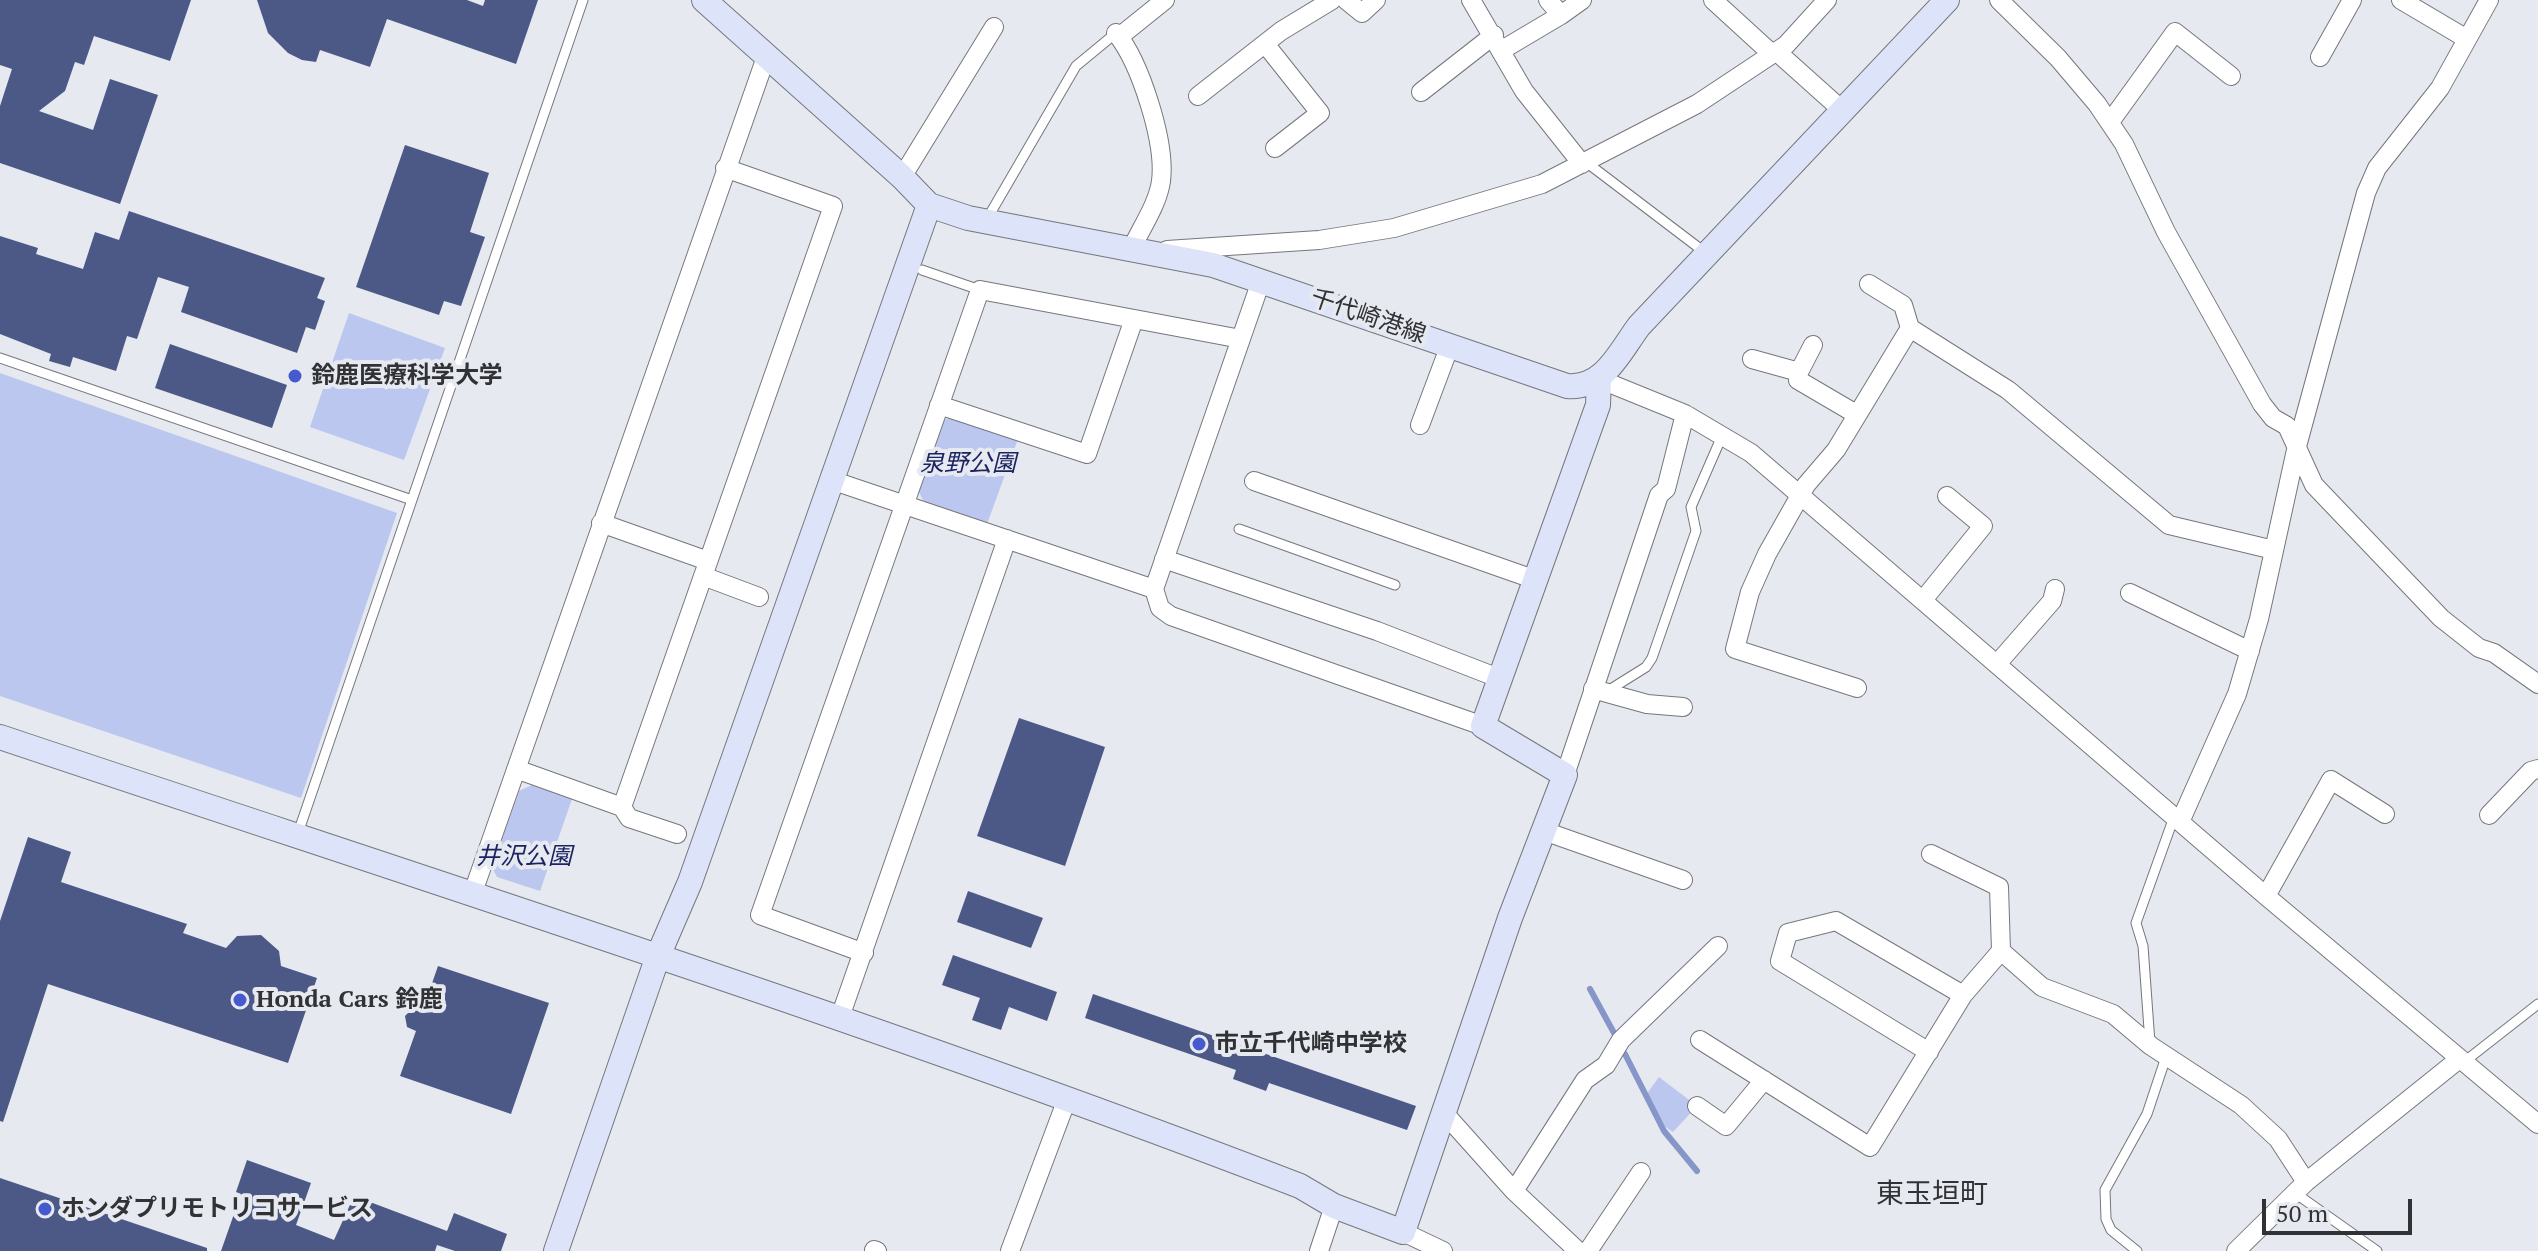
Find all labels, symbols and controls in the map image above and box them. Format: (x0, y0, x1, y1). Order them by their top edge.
street label: 千代崎港線 (1307, 284, 1429, 350)
place label: 鈴鹿医療科学大学 (311, 362, 503, 390)
marker: 鈴鹿医療科学大学 (286, 367, 304, 385)
park label: 泉野公園 (920, 450, 1016, 478)
park label: 井沢公園 (476, 843, 572, 871)
place label: Honda Cars 鈴鹿 (256, 986, 443, 1014)
marker: Honda Cars 鈴鹿 (231, 991, 249, 1009)
place label: 市立千代崎中学校 (1215, 1030, 1407, 1058)
marker: 市立千代崎中学校 (1190, 1035, 1208, 1053)
district label: 東玉垣町 (1876, 1178, 1988, 1212)
scale bar (2266, 1183, 2416, 1233)
place label: ホンダプリモトリコサービス (61, 1195, 373, 1223)
text: 50 m (2276, 1197, 2328, 1229)
marker: ホンダプリモトリコサービス (36, 1200, 54, 1218)

